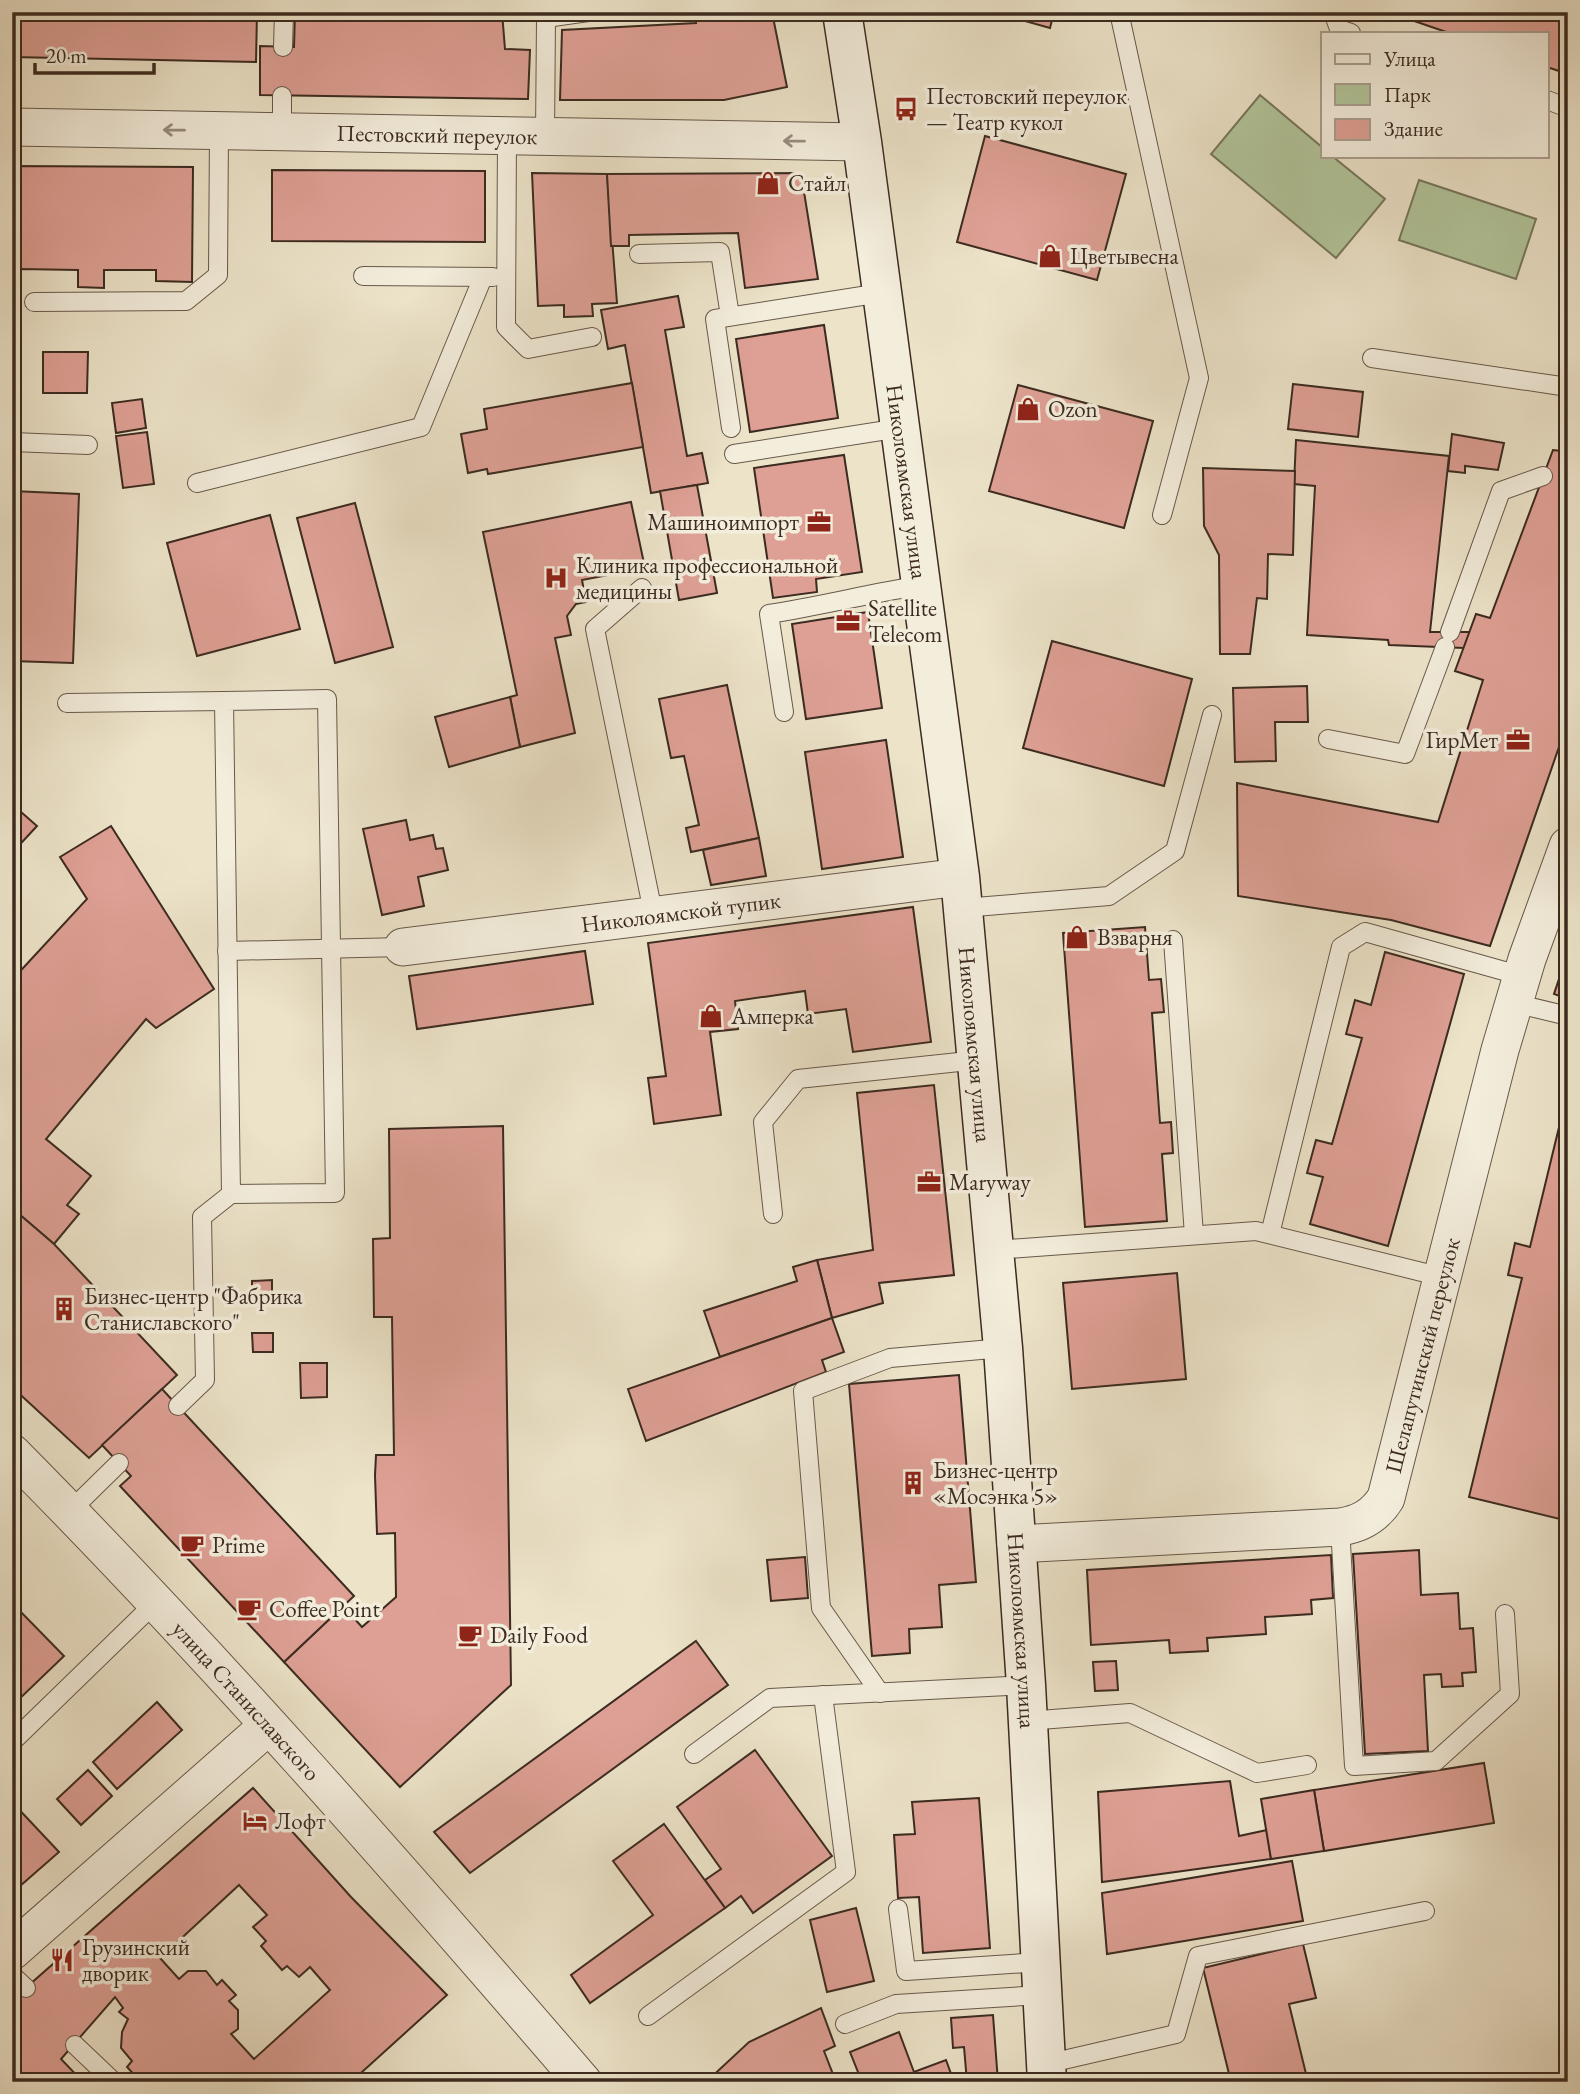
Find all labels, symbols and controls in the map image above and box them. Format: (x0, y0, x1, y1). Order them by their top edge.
scale bar (35, 32, 154, 76)
legend (1321, 32, 1548, 158)
text: 20 m (46, 42, 87, 69)
text: Улица (1383, 45, 1436, 72)
place label: Пестовский переулок — Театр кукол (926, 81, 1127, 137)
text: Парк (1384, 81, 1431, 108)
bus stop icon: Пестовский переулок — Театр кукол (892, 95, 920, 123)
text: Здание (1384, 115, 1443, 142)
street label: Пестовский переулок (336, 118, 538, 151)
one-way arrow (163, 123, 186, 137)
one-way arrow (783, 134, 806, 148)
place label: Стайл (788, 168, 846, 198)
shop icon: Стайл (754, 169, 782, 197)
place label: Цветывесна (1070, 241, 1180, 271)
shop icon: Цветывесна (1036, 242, 1064, 270)
street label: Николоямская улица (879, 382, 935, 582)
place label: Ozon (1048, 394, 1098, 424)
shop icon: Ozon (1014, 395, 1042, 423)
place label: Машиноимпорт (647, 507, 800, 537)
office icon: Машиноимпорт (805, 508, 833, 536)
place label: Клиника профессиональной медицины (576, 550, 838, 606)
hospital icon: Клиника профессиональной медицины (542, 564, 570, 592)
place label: Satellite Telecom (868, 593, 943, 649)
office icon: Satellite Telecom (834, 607, 862, 635)
place label: ГирМет (1426, 725, 1499, 755)
office icon: ГирМет (1504, 726, 1532, 754)
street label: Николоямской тупик (579, 885, 782, 939)
place label: Взварня (1097, 922, 1172, 952)
shop icon: Взварня (1063, 923, 1091, 951)
street label: Николоямская улица (951, 945, 999, 1144)
place label: Амперка (730, 1001, 814, 1031)
shop icon: Амперка (697, 1002, 725, 1030)
place label: Maryway (949, 1167, 1032, 1197)
office icon: Maryway (915, 1168, 943, 1196)
street label: Шелапутинский переулок (1378, 1235, 1467, 1476)
place label: Бизнес-центр "Фабрика Станиславского" (84, 1281, 303, 1337)
building icon: Бизнес-центр "Фабрика Станиславского" (50, 1295, 78, 1323)
place label: Бизнес-центр «Мосэнка 5» (933, 1455, 1058, 1511)
building icon: Бизнес-центр «Мосэнка 5» (899, 1469, 927, 1497)
place label: Prime (212, 1530, 265, 1560)
cafe icon: Prime (178, 1531, 206, 1559)
street label: Николоямская улица (1001, 1531, 1043, 1730)
place label: Coffee Point (269, 1594, 380, 1624)
cafe icon: Coffee Point (235, 1595, 263, 1623)
street label: улица Станиславского (166, 1614, 327, 1787)
place label: Daily Food (490, 1620, 588, 1650)
cafe icon: Daily Food (456, 1621, 484, 1649)
place label: Лофт (275, 1806, 326, 1836)
hotel icon: Лофт (241, 1807, 269, 1835)
place label: Грузинский дворик (82, 1932, 190, 1988)
restaurant icon: Грузинский дворик (48, 1946, 76, 1974)

